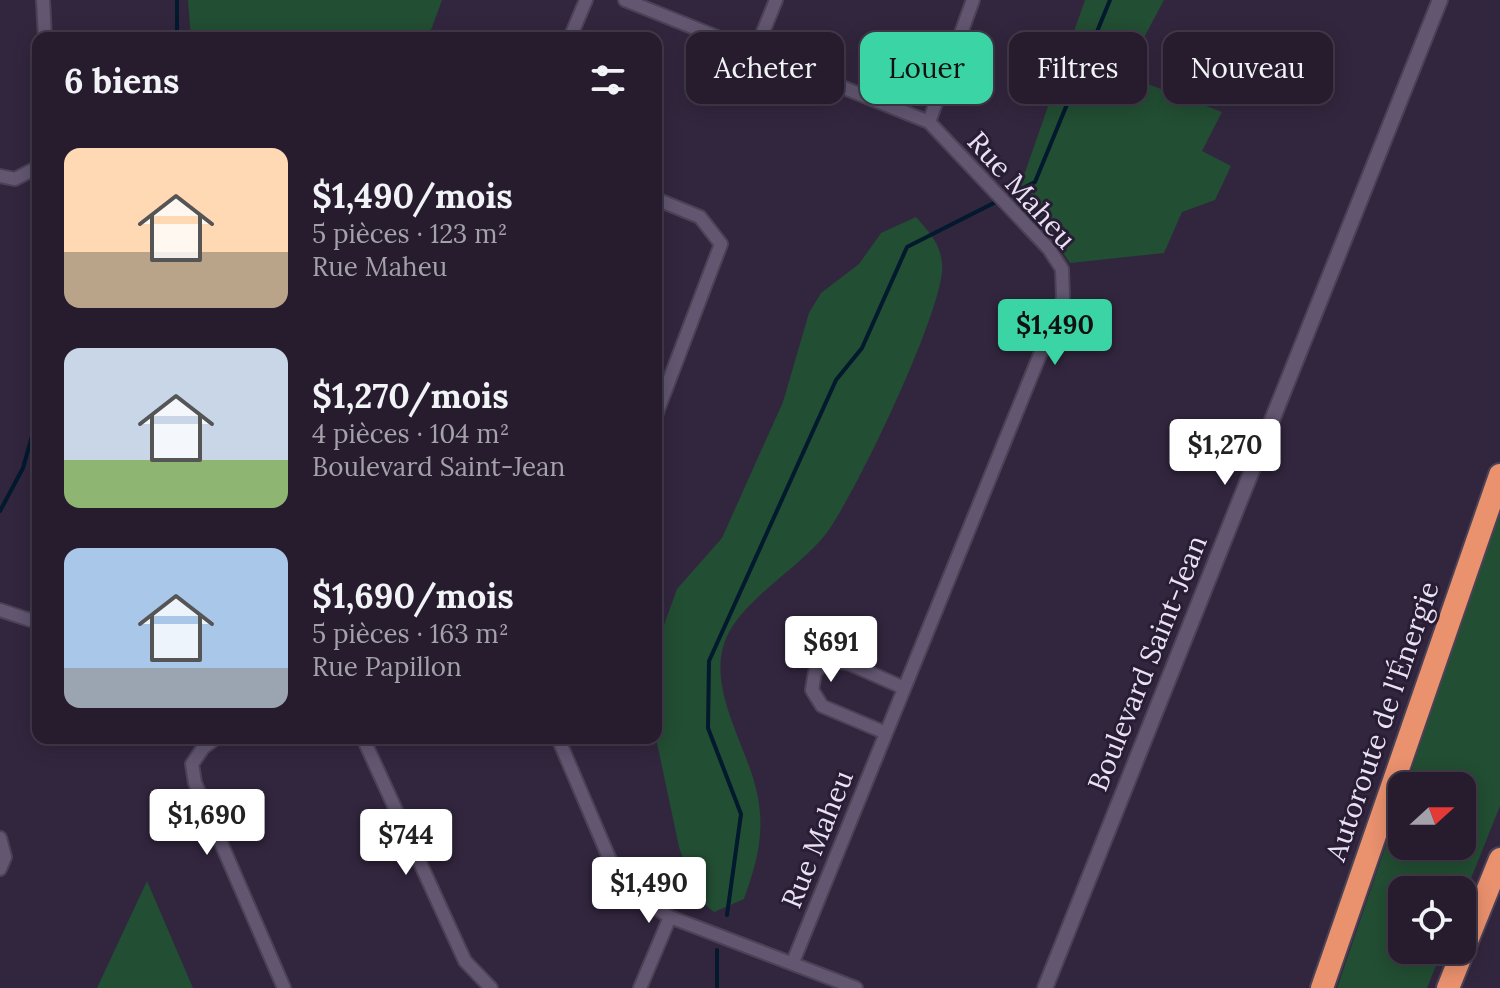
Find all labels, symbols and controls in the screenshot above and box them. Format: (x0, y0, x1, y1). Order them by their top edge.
chip: Acheter (686, 32, 844, 104)
chip: Louer (860, 32, 993, 104)
chip: Filtres (1009, 32, 1147, 104)
chip: Nouveau (1163, 32, 1333, 104)
icon: filters (586, 58, 630, 102)
text: 6 biens (64, 59, 180, 102)
street label: Rue Maheu (960, 124, 1084, 256)
text: $1,490/mois (312, 174, 513, 217)
icon: home (128, 180, 224, 276)
text: 5 pièces · 123 m² (312, 217, 507, 250)
text: Rue Maheu (312, 250, 447, 283)
pin: $1,490 (990, 299, 1120, 367)
text: $1,490 (1016, 308, 1094, 341)
text: $1,270/mois (312, 374, 509, 417)
icon: home (128, 380, 224, 476)
text: 4 pièces · 104 m² (312, 417, 510, 450)
pin: $1,270 (1160, 419, 1290, 487)
text: $1,270 (1188, 428, 1262, 461)
text: Boulevard Saint-Jean (312, 450, 565, 483)
street label: Boulevard Saint-Jean (1079, 530, 1215, 796)
text: $1,690/mois (312, 574, 514, 617)
street label: Autoroute de l'Énergie (1317, 576, 1447, 866)
icon: home (128, 580, 224, 676)
pin: $691 (784, 616, 878, 684)
text: 5 pièces · 163 m² (312, 617, 509, 650)
text: $691 (803, 625, 859, 658)
text: Rue Papillon (312, 650, 462, 683)
street label: Rue Maheu (773, 765, 861, 913)
north arrow (1388, 772, 1476, 860)
map controls (1388, 772, 1476, 964)
pin: $1,690 (142, 789, 272, 857)
text: $1,690 (168, 798, 246, 831)
pin: $744 (359, 809, 453, 877)
text: $744 (378, 818, 434, 851)
pin: $1,490 (584, 857, 714, 925)
text: $1,490 (610, 866, 688, 899)
button: locate (1388, 876, 1476, 964)

